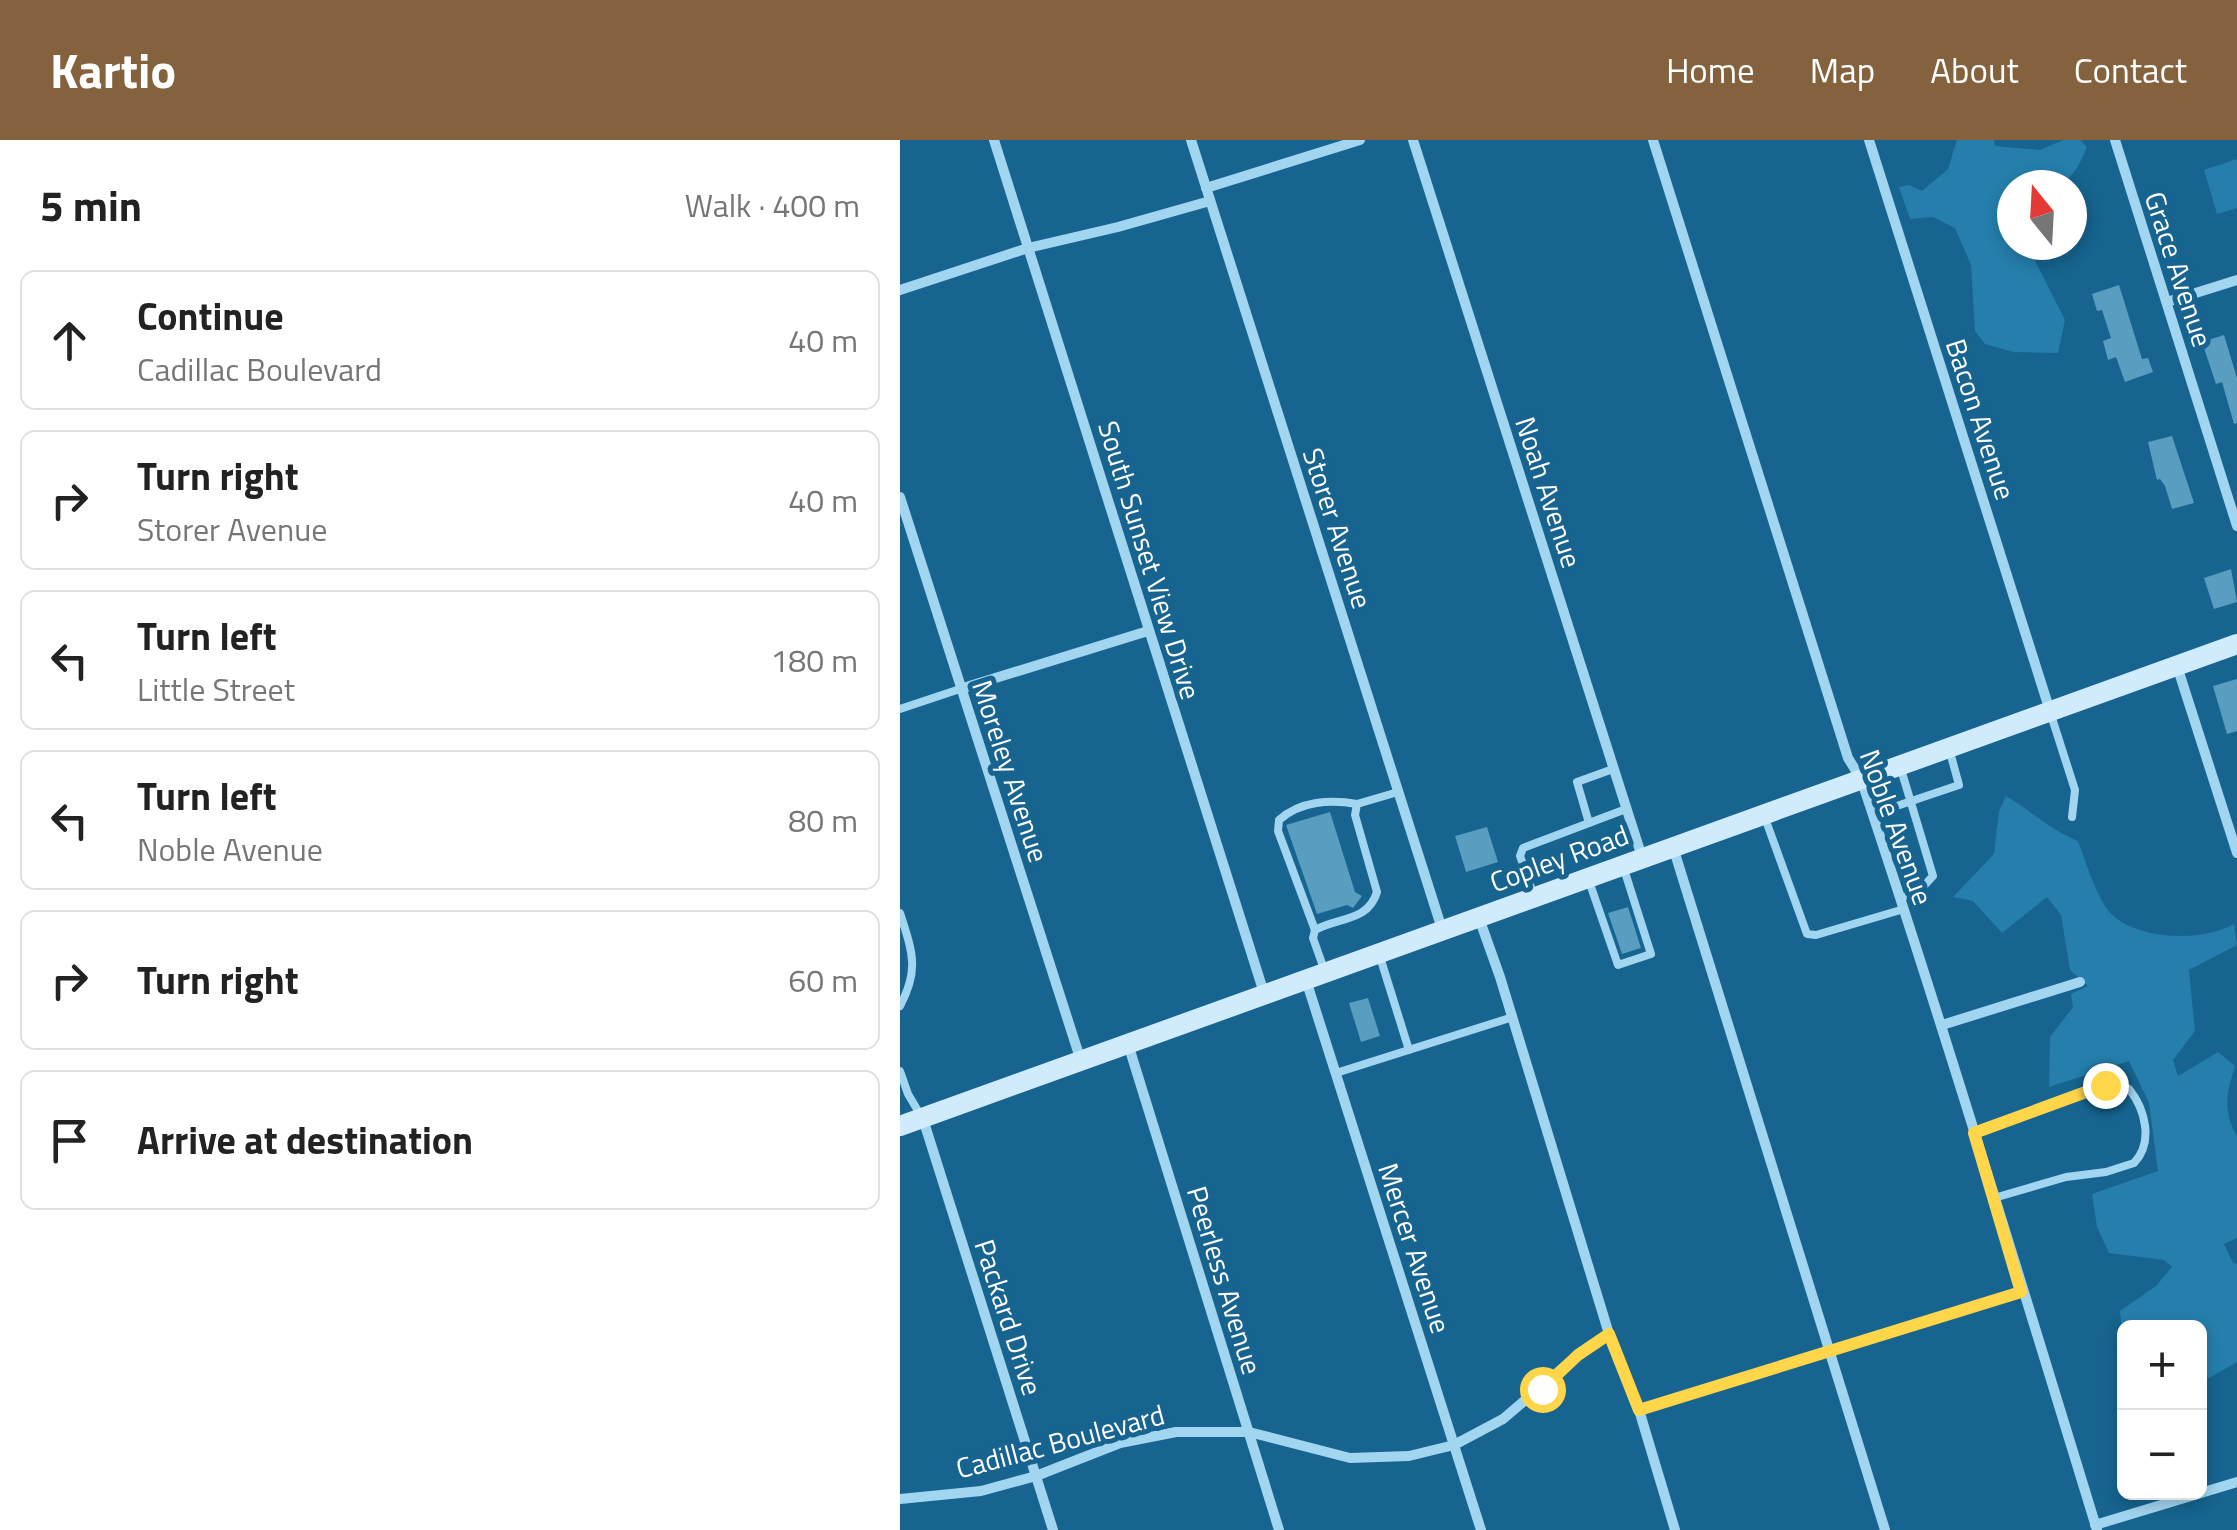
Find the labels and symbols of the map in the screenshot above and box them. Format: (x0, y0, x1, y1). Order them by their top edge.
north arrow (1997, 170, 2087, 260)
street label: Grace Avenue (2134, 186, 2224, 352)
street label: Bacon Avenue (1935, 333, 2027, 505)
street label: Noah Avenue (1504, 411, 1594, 573)
street label: South Sunset View Drive (1087, 415, 1213, 705)
street label: Storer Avenue (1292, 442, 1384, 614)
street label: Moreley Avenue (961, 674, 1061, 868)
street label: Noble Avenue (1849, 743, 1945, 911)
street label: Copley Road (1483, 813, 1635, 903)
route end (2083, 1063, 2129, 1109)
street label: Mercer Avenue (1367, 1157, 1463, 1339)
street label: Peerless Avenue (1176, 1181, 1274, 1379)
street label: Packard Drive (964, 1234, 1054, 1400)
route start (1520, 1367, 1566, 1413)
street label: Cadillac Boulevard (951, 1393, 1169, 1489)

